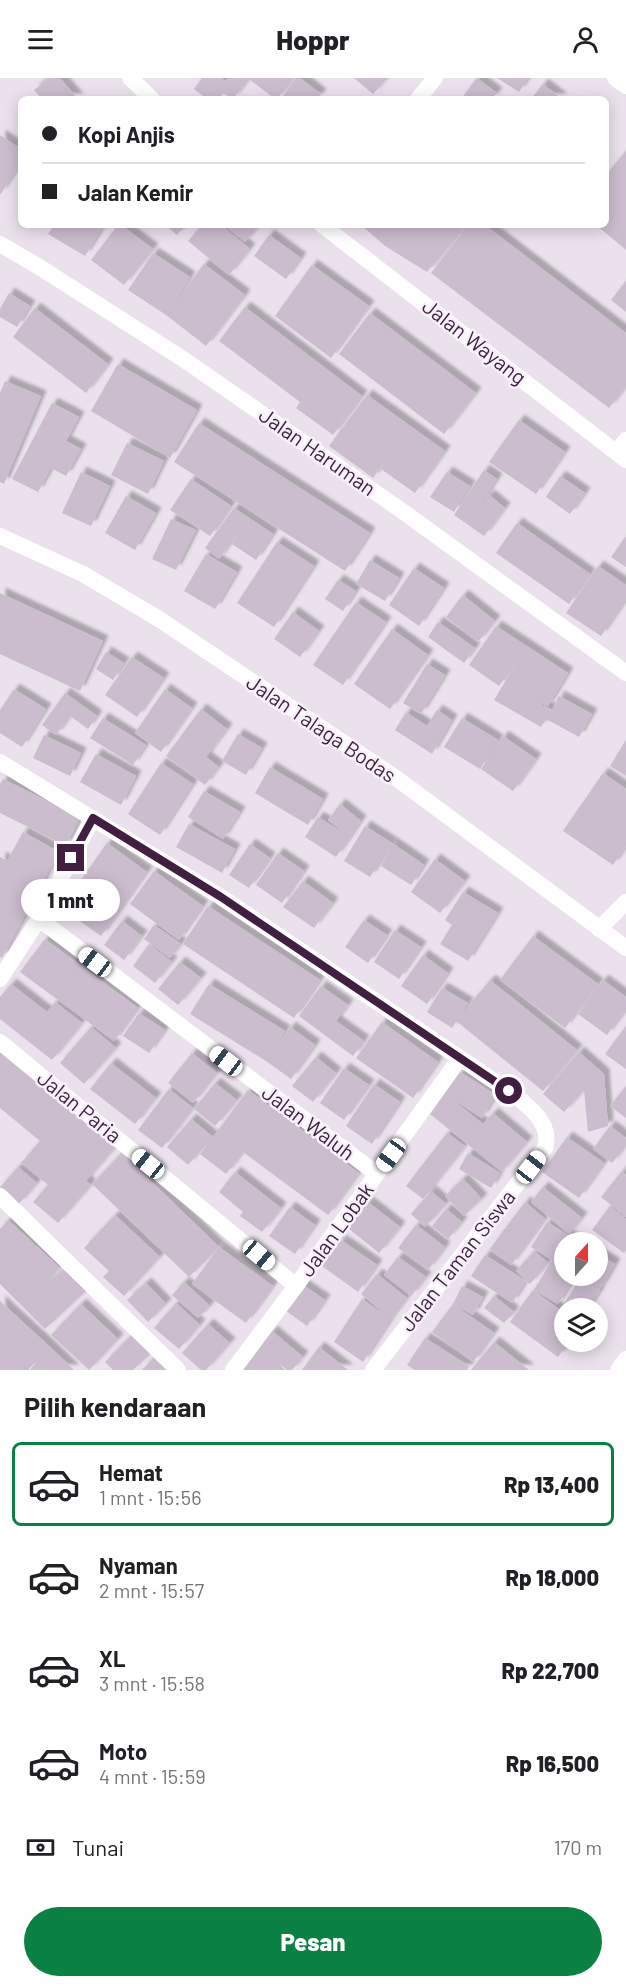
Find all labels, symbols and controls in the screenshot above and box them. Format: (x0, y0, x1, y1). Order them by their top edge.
icon: menu (24, 23, 57, 56)
text: Hoppr (276, 23, 350, 55)
icon: person (569, 23, 602, 56)
text: Kopi Anjis (78, 121, 175, 147)
text: Jalan Kemir (78, 179, 193, 205)
street label: Jalan Wayang (418, 293, 532, 389)
street label: Jalan Haruman (255, 401, 381, 500)
street label: Jalan Talaga Bodas (242, 668, 401, 787)
route end (57, 844, 84, 871)
callout: 1 mnt (22, 879, 121, 921)
text: 1 mnt (47, 888, 94, 912)
car (75, 944, 115, 980)
car (206, 1043, 246, 1079)
street label: Jalan Paria (33, 1064, 127, 1147)
route start (495, 1077, 522, 1104)
street label: Jalan Waluh (258, 1079, 360, 1165)
car (373, 1135, 409, 1175)
car (128, 1146, 168, 1182)
car (513, 1147, 549, 1187)
street label: Jalan Lobak (293, 1177, 378, 1281)
street label: Jalan Taman Siswa (394, 1184, 520, 1336)
north arrow (554, 1232, 608, 1286)
map controls (554, 1232, 608, 1352)
car (239, 1237, 279, 1273)
button: layers (554, 1298, 608, 1352)
text: Pilih kendaraan (24, 1390, 206, 1422)
icon: car (27, 1457, 81, 1511)
text: Hemat (99, 1459, 163, 1485)
text: Rp 13,400 (504, 1471, 599, 1497)
text: 1 mnt · 15:56 (99, 1485, 201, 1509)
icon: car (27, 1550, 81, 1604)
text: Nyaman (99, 1552, 178, 1578)
text: Rp 18,000 (506, 1564, 599, 1590)
text: 2 mnt · 15:57 (99, 1578, 204, 1602)
icon: car (27, 1643, 81, 1697)
text: XL (99, 1645, 125, 1671)
text: Rp 22,700 (501, 1657, 599, 1683)
text: 3 mnt · 15:58 (99, 1671, 205, 1695)
icon: car (27, 1736, 81, 1790)
text: Moto (99, 1738, 147, 1764)
text: Rp 16,500 (506, 1750, 599, 1776)
text: 4 mnt · 15:59 (99, 1764, 206, 1788)
icon: cash (24, 1831, 57, 1864)
text: Tunai (72, 1834, 124, 1860)
text: 170 m (554, 1835, 602, 1859)
button: Pesan (24, 1907, 602, 1976)

